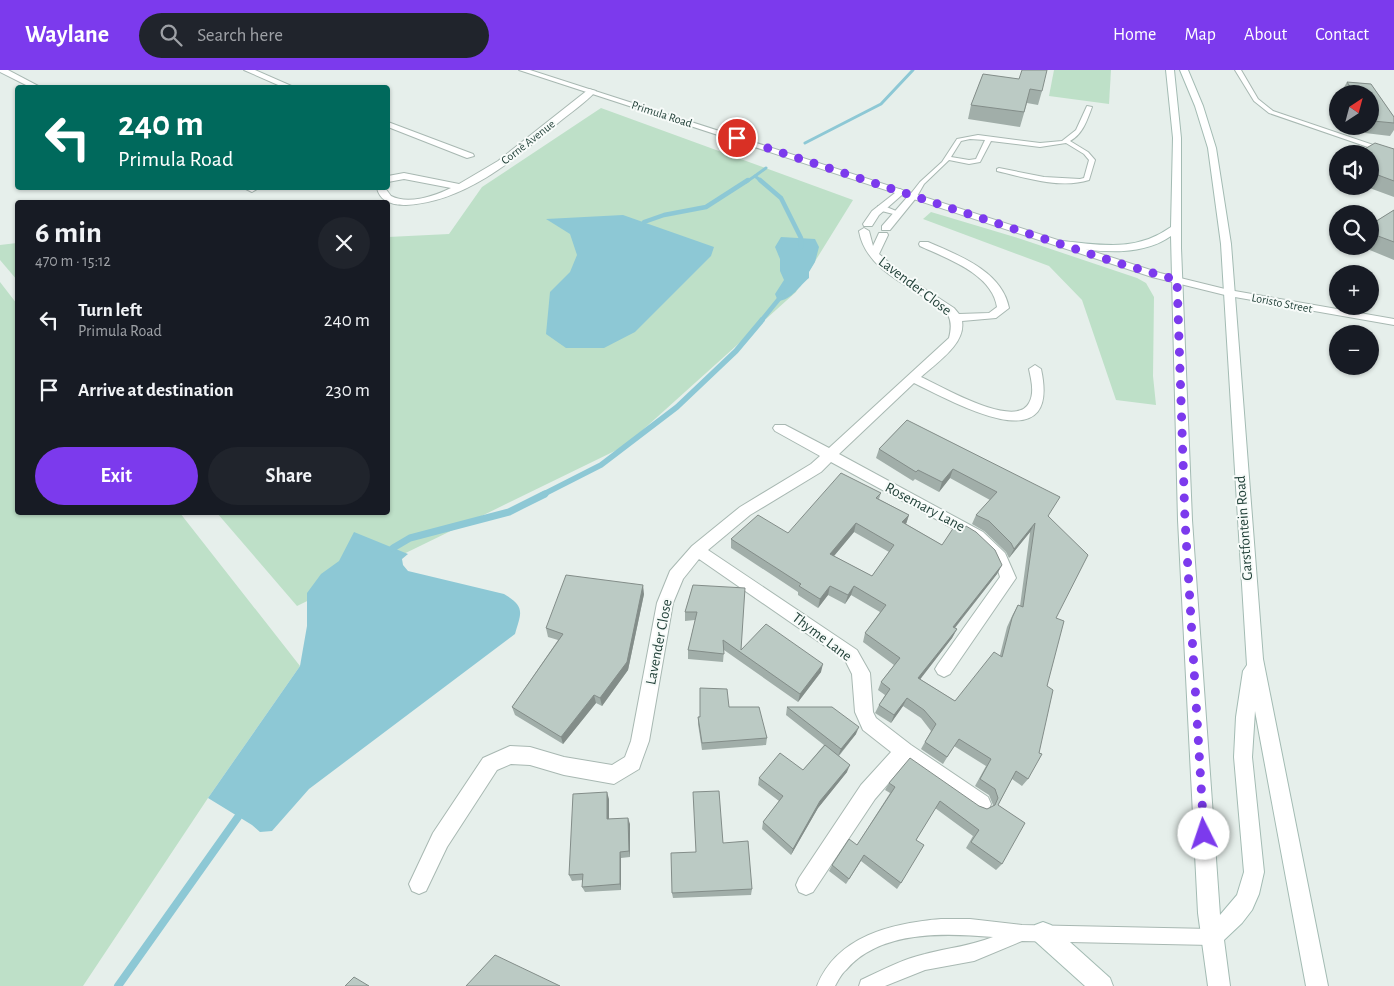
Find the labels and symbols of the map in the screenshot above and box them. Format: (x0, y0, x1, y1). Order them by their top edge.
north arrow (1329, 85, 1379, 135)
street label: Primula Road (630, 99, 694, 129)
street label: Cornè Avenue (499, 117, 557, 167)
pin (716, 117, 758, 159)
street label: Lavender Close (876, 254, 954, 318)
street label: Loristo Street (1251, 291, 1314, 315)
street label: Garstfontein Road (1233, 475, 1255, 581)
street label: Rosemary Lane (883, 480, 967, 534)
street label: Lavender Close (643, 598, 675, 686)
street label: Thyme Lane (789, 610, 855, 664)
position arrow (1177, 807, 1229, 859)

